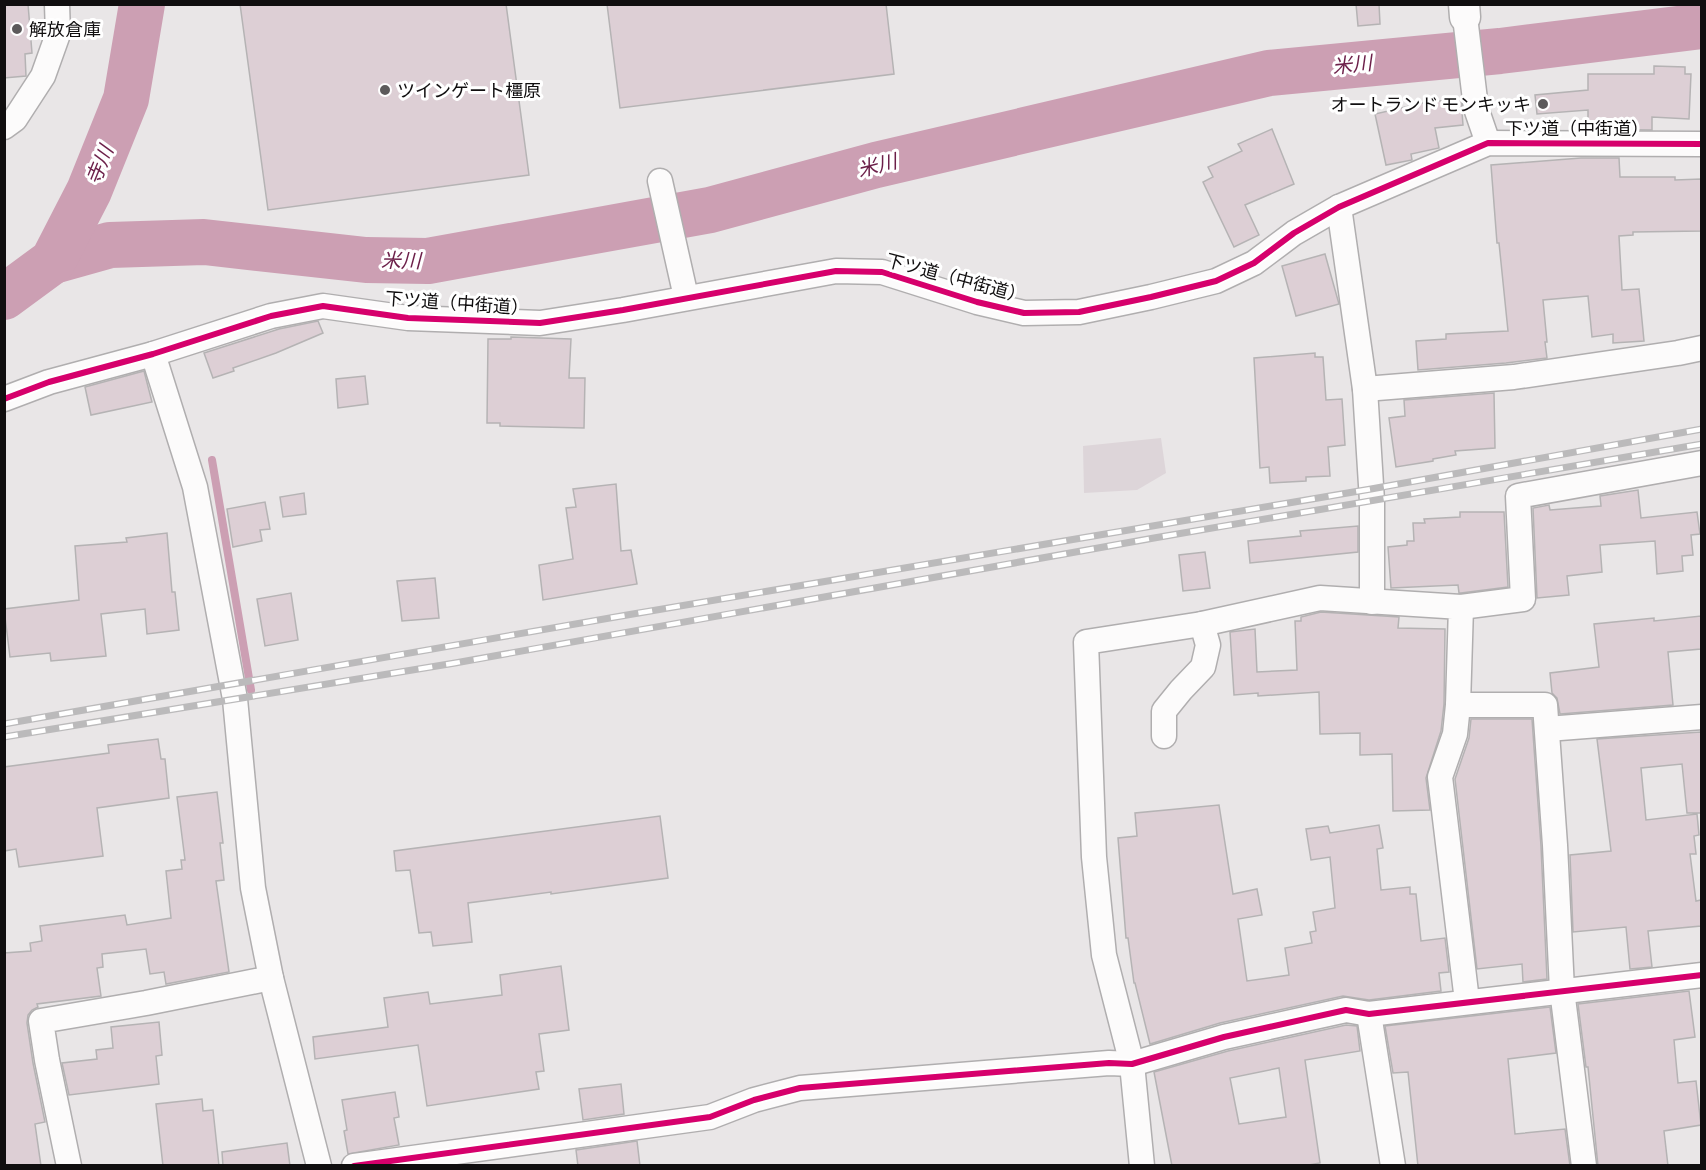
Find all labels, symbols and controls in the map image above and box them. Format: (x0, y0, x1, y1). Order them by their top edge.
place label: 解放倉庫 (29, 19, 101, 40)
marker: 解放倉庫 (10, 22, 24, 36)
water label: 米川 (1331, 50, 1375, 78)
place label: ツインゲート橿原 (397, 80, 541, 101)
marker: ツインゲート橿原 (378, 83, 392, 97)
place label: オートランド モンキッキ (1331, 94, 1531, 115)
marker: オートランド モンキッキ (1536, 97, 1550, 111)
street label: 下ツ道（中街道） (1505, 118, 1649, 139)
water label: 寺川 (81, 140, 118, 188)
water label: 米川 (855, 149, 901, 181)
water label: 米川 (381, 248, 423, 272)
street label: 下ツ道（中街道） (884, 249, 1028, 307)
street label: 下ツ道（中街道） (384, 288, 530, 318)

